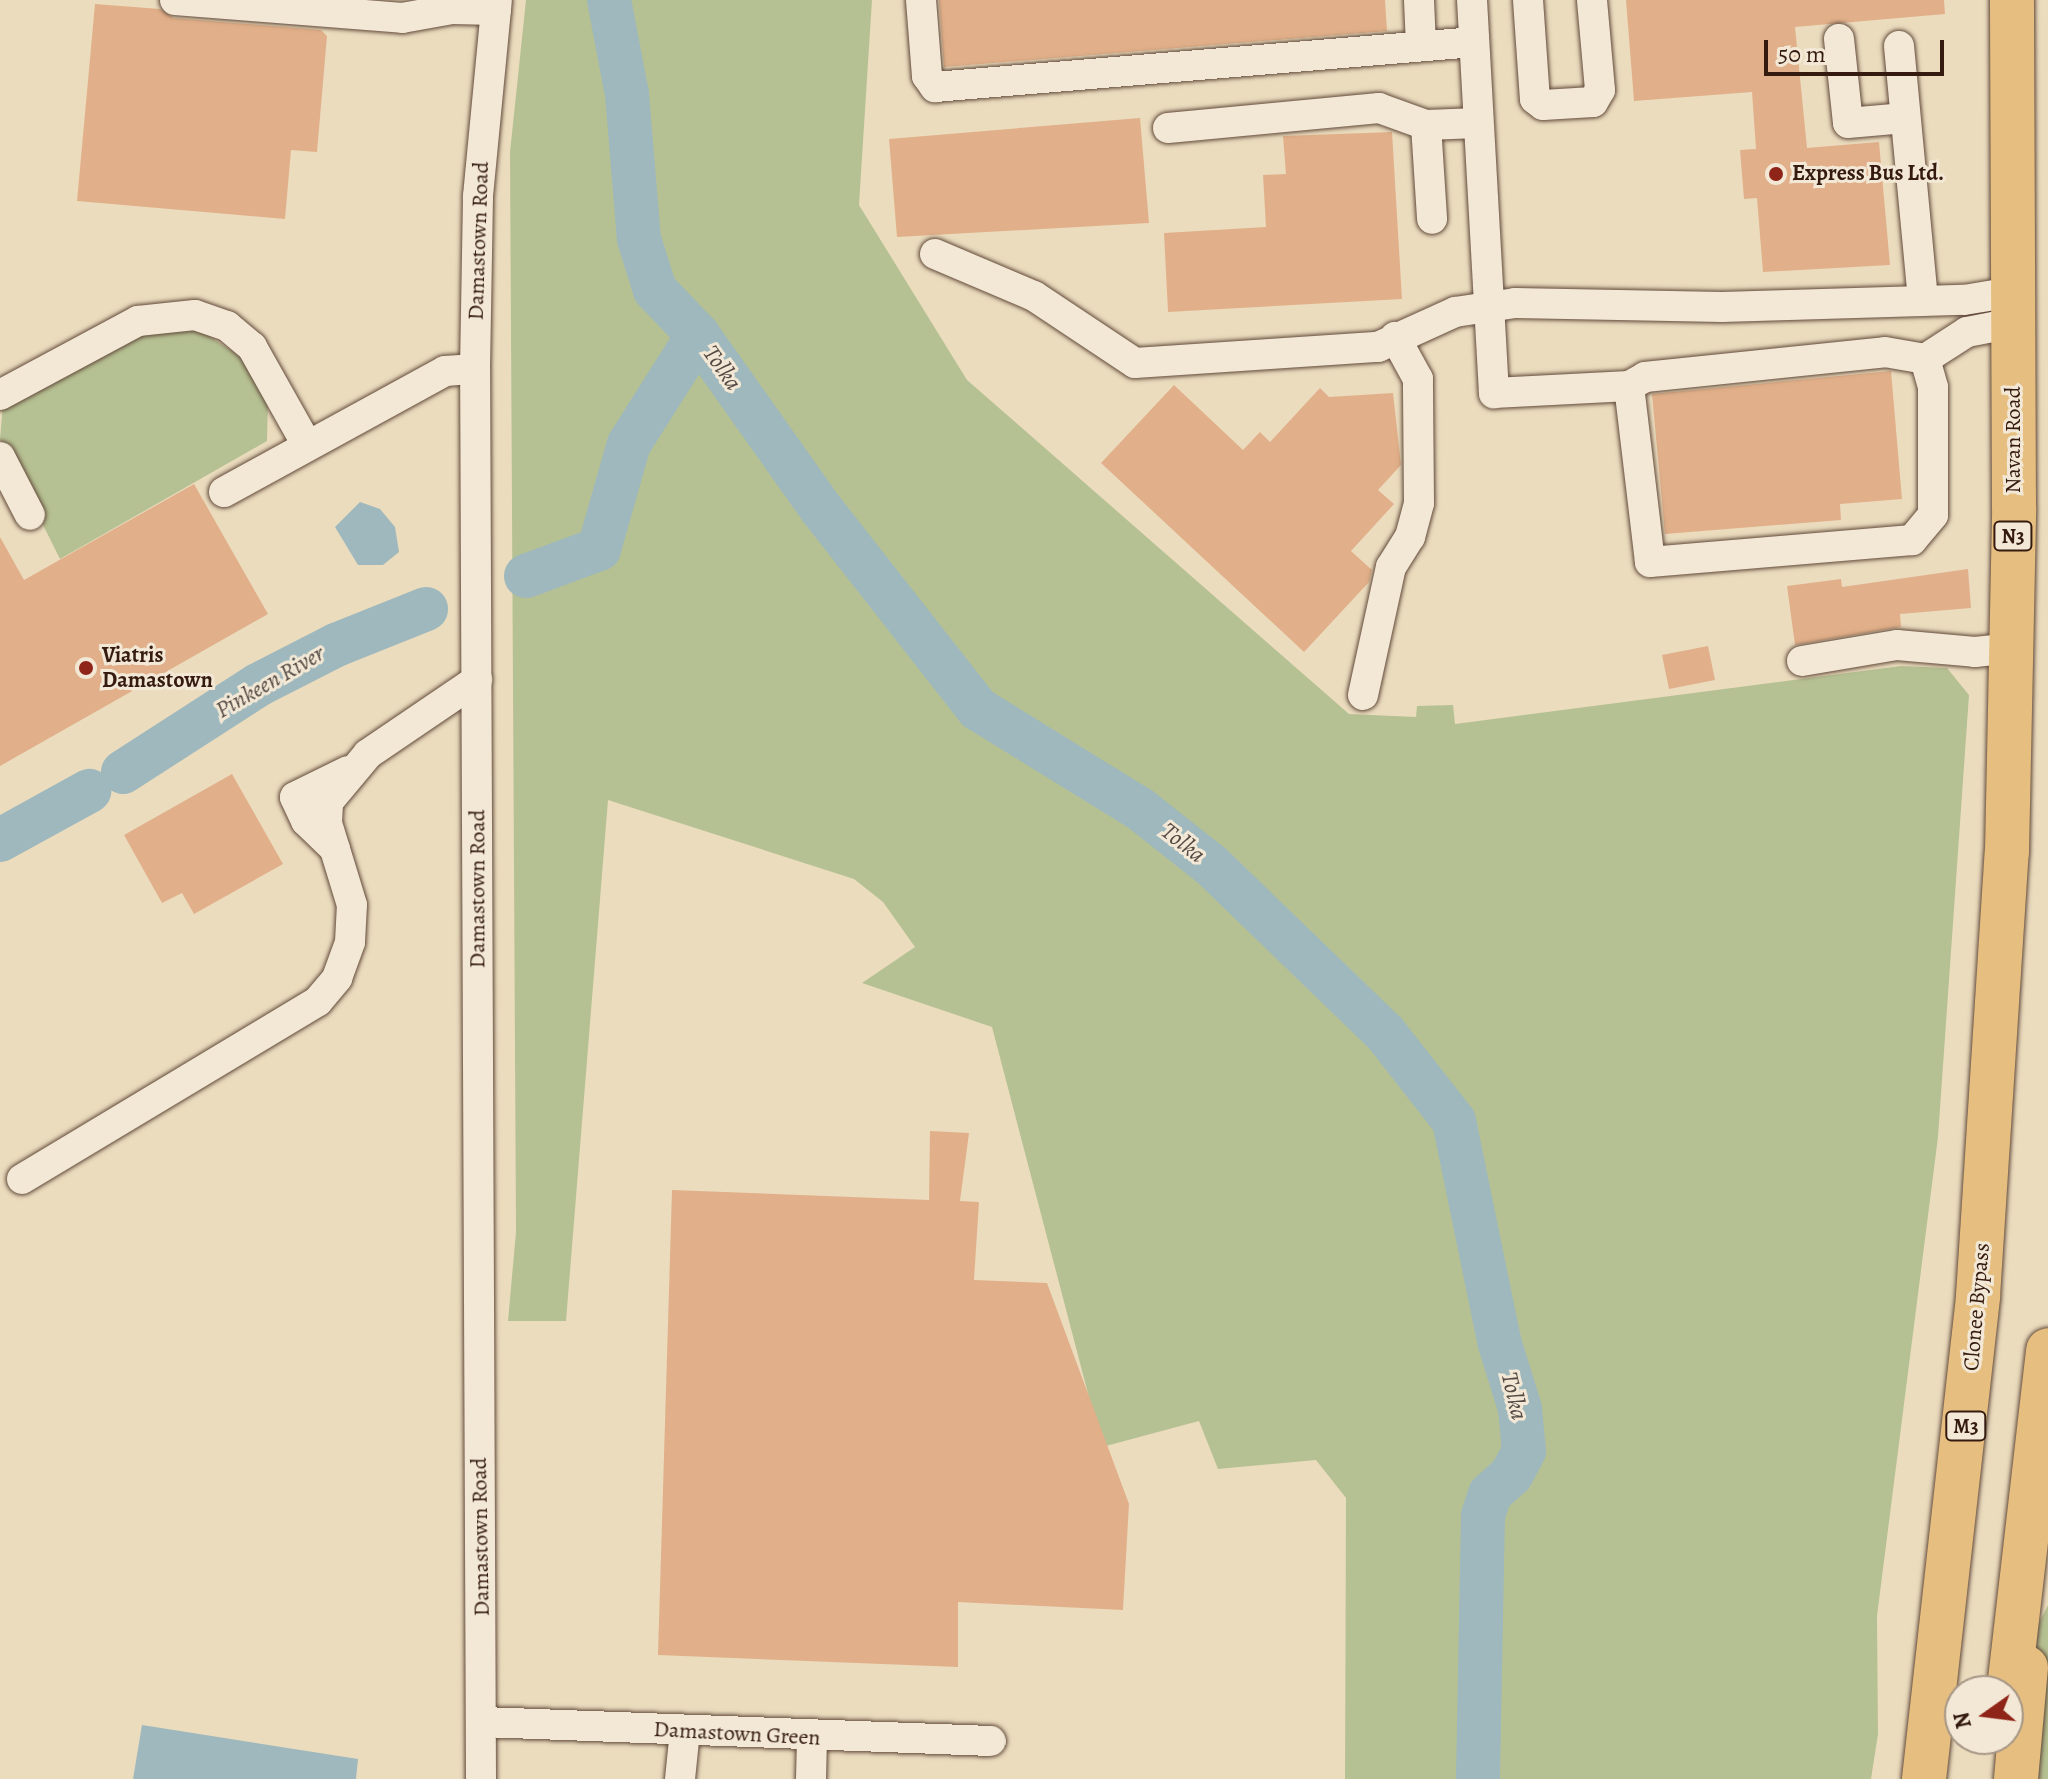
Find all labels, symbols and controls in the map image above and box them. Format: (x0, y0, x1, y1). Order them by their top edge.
scale bar (1768, 24, 1948, 74)
text: 50 m (1778, 38, 1826, 70)
street label: Damastown Road (463, 161, 495, 321)
place label: Express Bus Ltd. (1792, 161, 1944, 187)
marker: Express Bus Ltd. (1767, 165, 1785, 183)
water label: Tolka (696, 340, 748, 396)
street label: Navan Road (2001, 386, 2027, 494)
road number: N3 (1993, 520, 2033, 552)
water label: Pinkeen River (210, 639, 330, 725)
place label: Viatris Damastown (102, 642, 213, 694)
marker: Viatris Damastown (77, 659, 95, 677)
street label: Damastown Road (465, 810, 491, 968)
water label: Tolka (1155, 817, 1211, 869)
street label: Clonee Bypass (1958, 1242, 1996, 1372)
water label: Tolka (1495, 1369, 1533, 1423)
road number: M3 (1944, 1410, 1988, 1442)
street label: Damastown Road (466, 1457, 496, 1617)
north arrow (1944, 1675, 2024, 1755)
text: N (1946, 1709, 1979, 1732)
street label: Damastown Green (653, 1716, 821, 1752)

